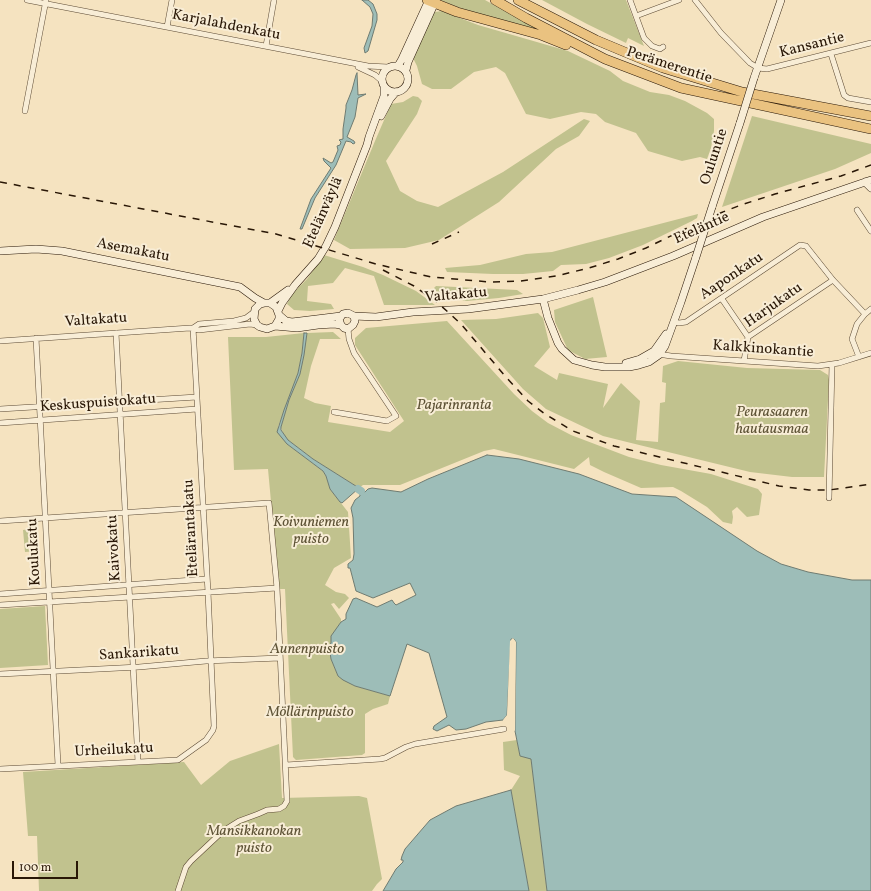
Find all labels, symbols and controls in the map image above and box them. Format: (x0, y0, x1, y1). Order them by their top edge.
street label: Karjalahdenkatu (170, 7, 282, 45)
street label: Kansantie (778, 29, 846, 63)
street label: Perämerentie (624, 44, 714, 88)
street label: Ouluntie (697, 127, 733, 187)
street label: Etelänväylä (300, 174, 348, 252)
street label: Eteläntie (671, 209, 733, 249)
street label: Asemakatu (95, 235, 171, 267)
street label: Aaponkatu (697, 249, 767, 305)
street label: Harjukatu (741, 279, 807, 333)
street label: Valtakatu (424, 284, 488, 308)
street label: Valtakatu (64, 310, 128, 332)
street label: Kalkkinokantie (712, 337, 814, 363)
street label: Keskuspuistokatu (39, 391, 157, 417)
park label: Pajarinranta (416, 397, 492, 415)
park label: Peurasaaren hautausmaa (736, 404, 808, 439)
street label: Etelärantakatu (180, 479, 204, 577)
street label: Kaivokatu (104, 514, 126, 582)
park label: Koivuniemen puisto (273, 514, 349, 549)
street label: Koulukatu (24, 518, 46, 586)
park label: Aunenpuisto (270, 641, 344, 659)
street label: Sankarikatu (98, 642, 180, 666)
park label: Möllärinpuisto (267, 704, 353, 722)
street label: Urheilukatu (74, 740, 154, 762)
park label: Mansikkanokan puisto (207, 823, 301, 858)
scale bar (14, 853, 80, 879)
text: 100 m (19, 860, 51, 876)

